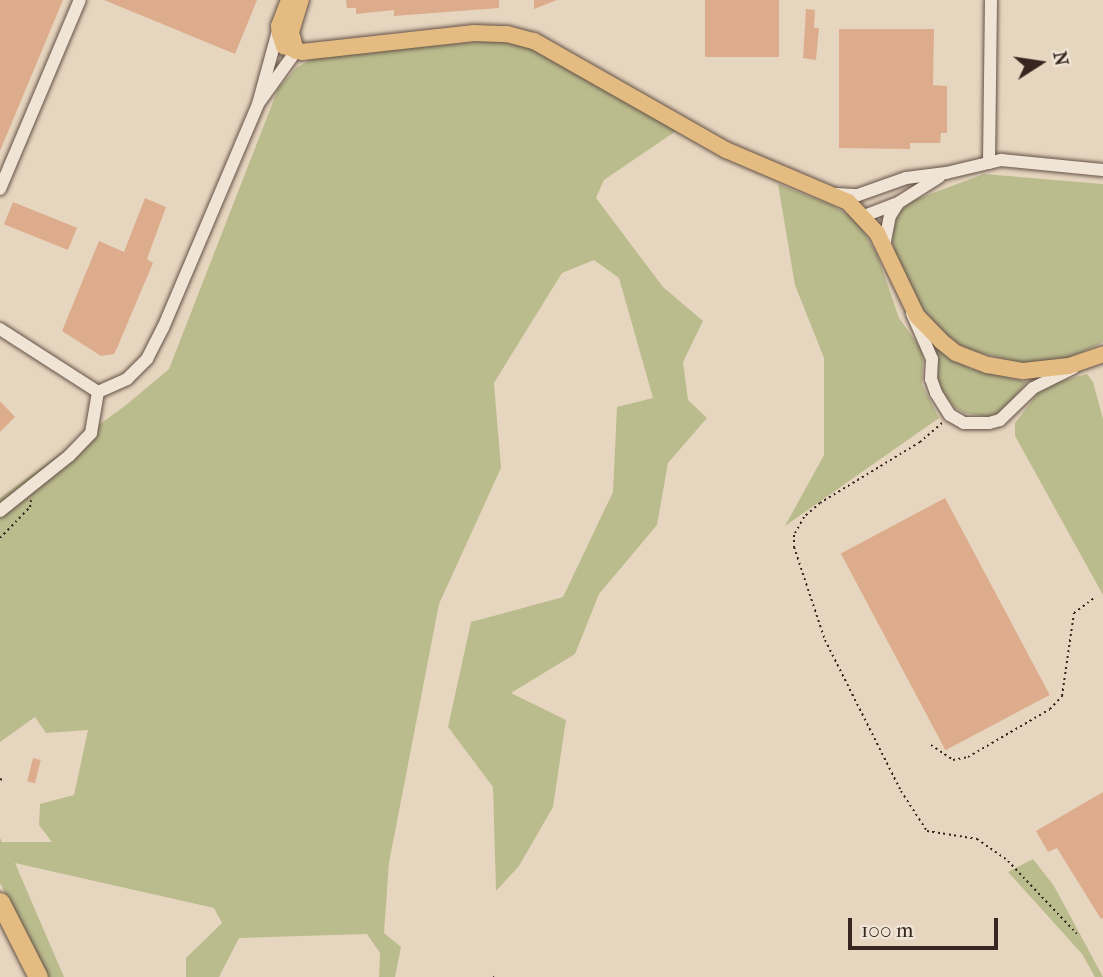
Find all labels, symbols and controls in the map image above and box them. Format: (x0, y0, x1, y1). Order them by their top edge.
north arrow (1005, 28, 1075, 98)
text: N (1048, 49, 1073, 68)
scale bar (851, 904, 1002, 948)
text: 100 m (861, 918, 914, 942)

